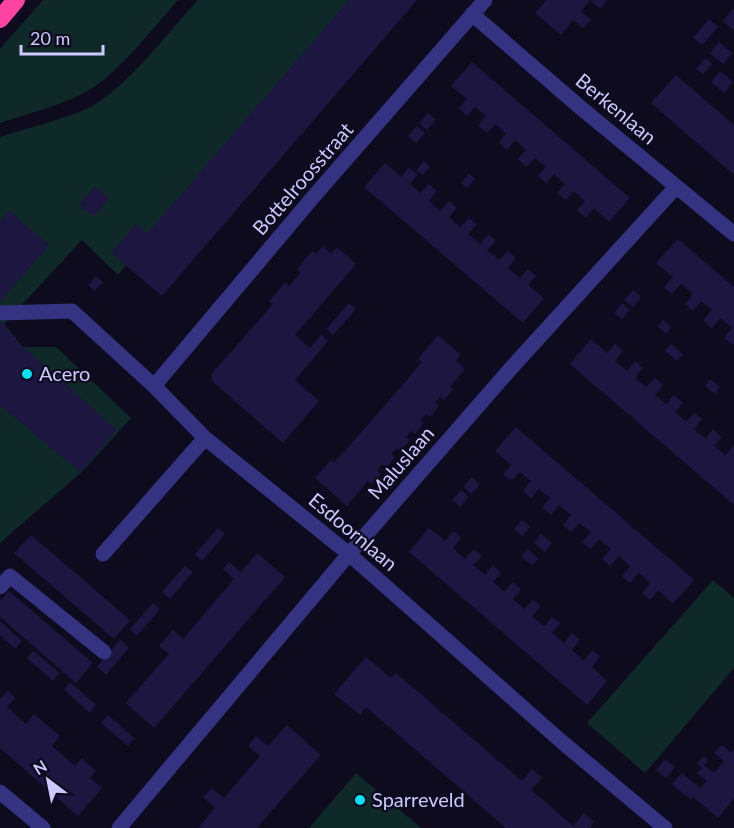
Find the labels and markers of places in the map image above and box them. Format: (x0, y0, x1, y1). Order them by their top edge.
place label: Acero (39, 361, 90, 385)
marker: Acero (20, 367, 34, 381)
place label: Sparreveld (372, 787, 465, 811)
marker: Sparreveld (353, 793, 367, 807)

